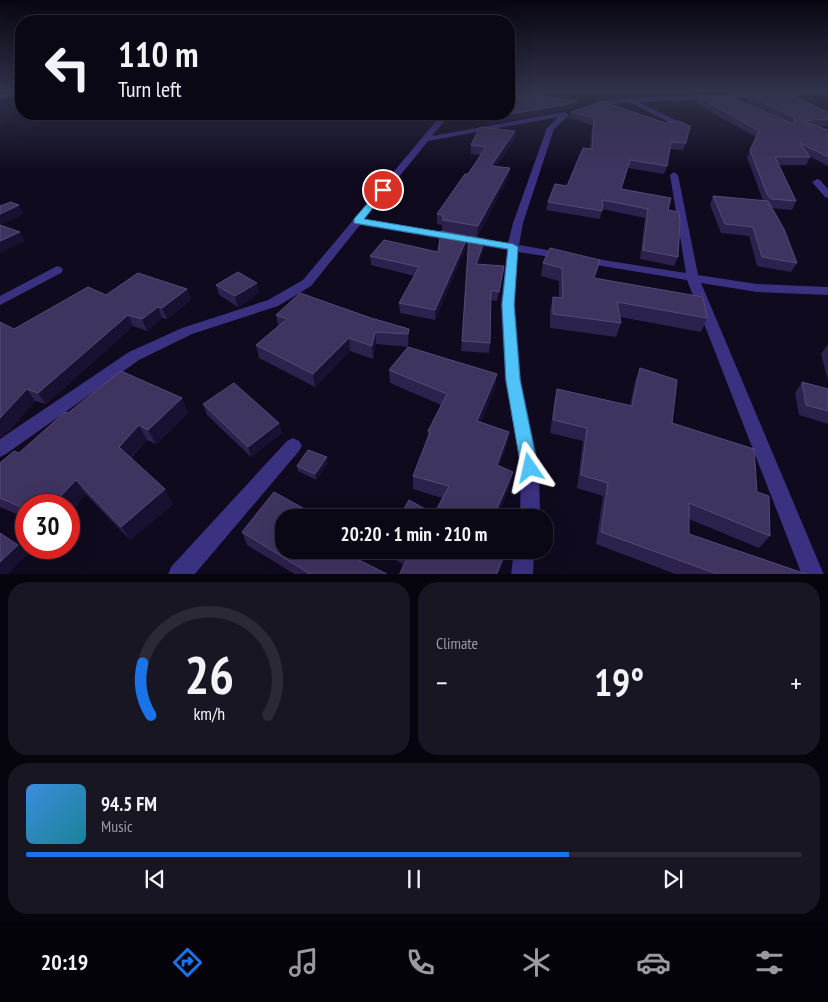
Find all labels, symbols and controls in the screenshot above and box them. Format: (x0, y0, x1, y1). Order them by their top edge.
text: 110 m (118, 31, 199, 77)
icon: left (35, 35, 100, 100)
text: Turn left (118, 75, 182, 103)
pin (362, 169, 404, 211)
icon: arrive (369, 176, 397, 204)
position arrow (503, 441, 555, 493)
speed limit sign: 30 (15, 494, 80, 559)
text: 20:20 · 1 min · 210 m (341, 522, 487, 546)
text: Climate (436, 633, 478, 653)
text: 26 (184, 641, 234, 708)
text: 19° (594, 657, 644, 706)
text: − (436, 664, 448, 701)
text: + (790, 664, 802, 701)
text: km/h (193, 702, 225, 725)
text: 94.5 FM (101, 792, 157, 816)
text: Music (101, 816, 133, 836)
icon: previous (141, 865, 169, 893)
icon: pause (400, 865, 428, 893)
icon: next (659, 865, 687, 893)
icon: directions (170, 945, 205, 980)
icon: music (286, 945, 321, 980)
icon: phone (403, 945, 438, 980)
icon: climate (519, 945, 554, 980)
icon: car (636, 945, 671, 980)
icon: filters (752, 945, 787, 980)
text: 20:19 (41, 948, 88, 976)

